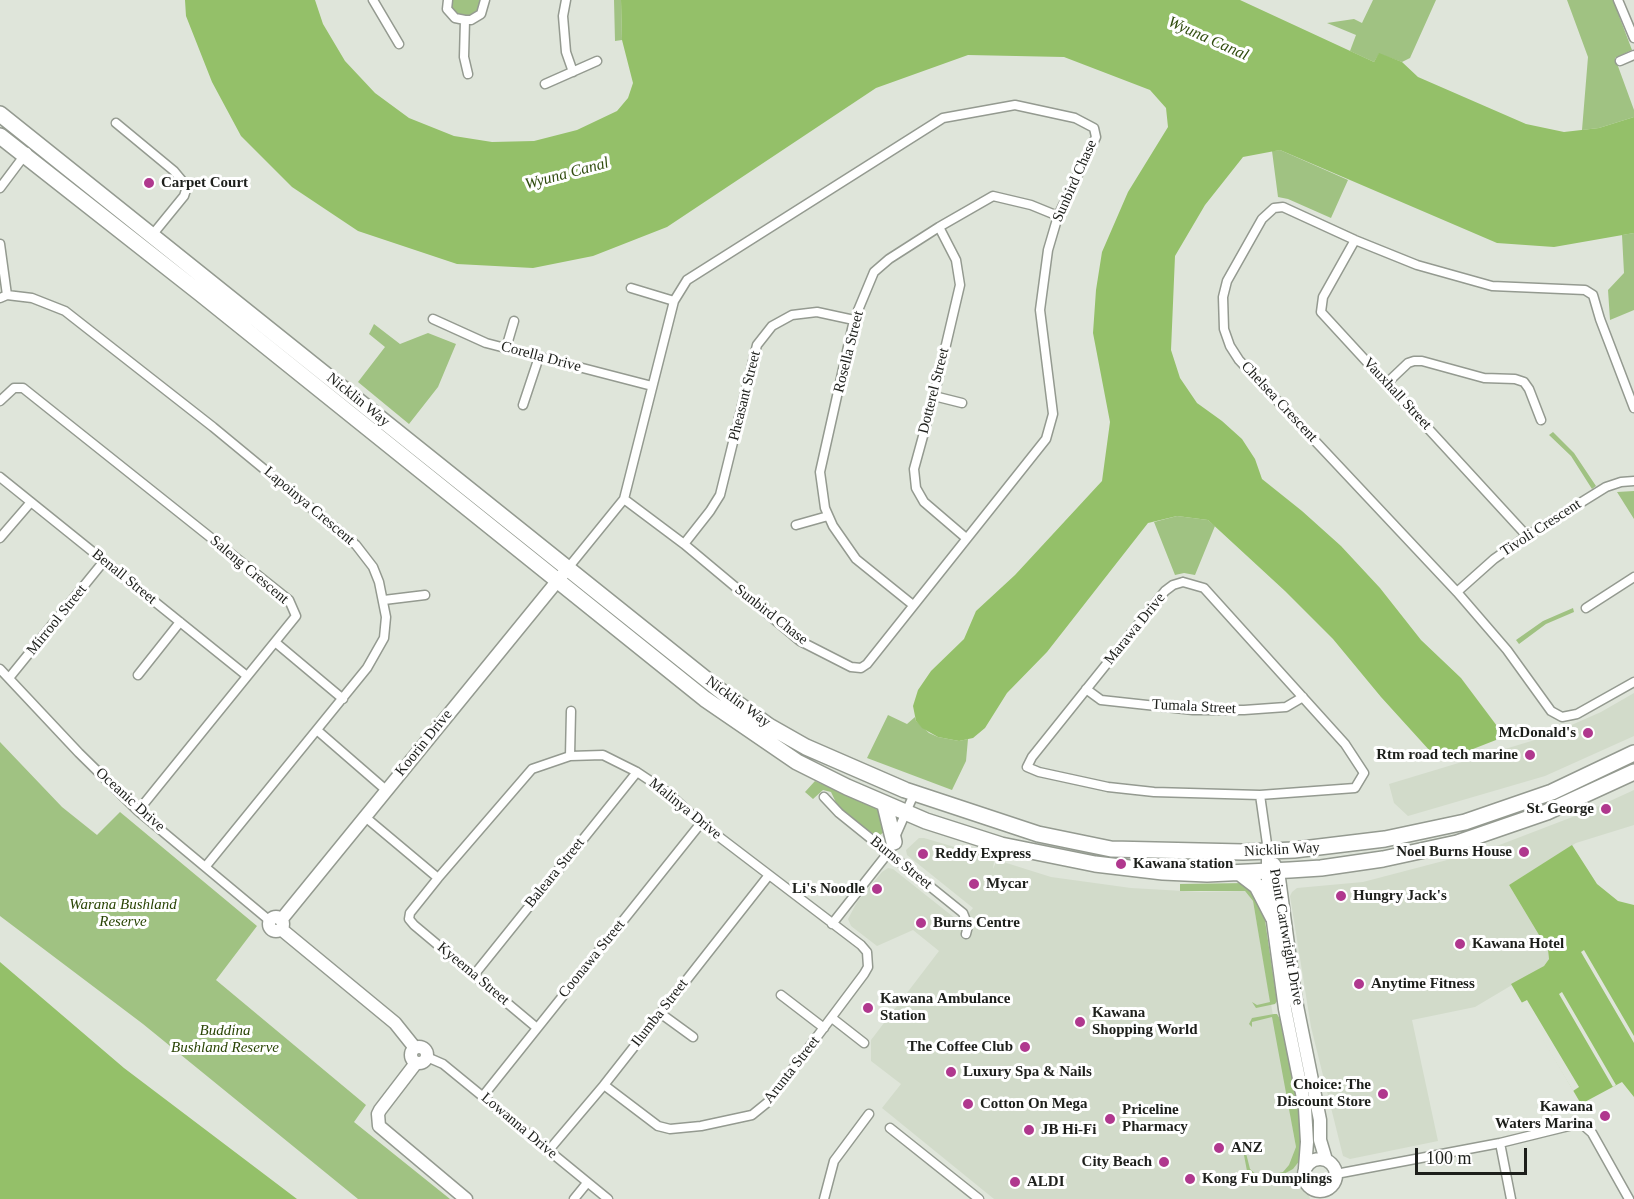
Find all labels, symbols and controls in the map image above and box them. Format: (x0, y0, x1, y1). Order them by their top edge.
water label: Wyuna Canal (1165, 13, 1251, 65)
street label: Sunbird Chase (1049, 137, 1101, 225)
water label: Wyuna Canal (523, 154, 611, 194)
place label: Carpet Court (161, 174, 248, 192)
marker: Carpet Court (142, 176, 156, 190)
street label: Rosella Street (830, 309, 868, 395)
street label: Corella Drive (499, 338, 583, 376)
street label: Dotterel Street (915, 346, 953, 436)
street label: Pheasant Street (725, 349, 765, 443)
street label: Vauxhall Street (1359, 354, 1435, 434)
street label: Chelsea Crescent (1237, 358, 1321, 446)
street label: Nicklin Way (323, 369, 393, 431)
street label: Lapoinya Crescent (260, 463, 358, 549)
street label: Tivoli Crescent (1497, 495, 1585, 561)
street label: Saleng Crescent (206, 532, 292, 608)
street label: Benall Street (88, 545, 160, 609)
street label: Mirrool Street (23, 581, 91, 659)
street label: Sunbird Chase (731, 581, 811, 649)
street label: Marawa Drive (1101, 590, 1169, 668)
street label: Nicklin Way (702, 672, 774, 732)
street label: Tumala Street (1152, 696, 1236, 718)
street label: Koorin Drive (392, 706, 456, 780)
place label: McDonald's (1498, 724, 1576, 742)
marker: McDonald's (1581, 726, 1595, 740)
place label: Rtm road tech marine (1376, 746, 1518, 764)
marker: Rtm road tech marine (1523, 748, 1537, 762)
street label: Oceanic Drive (92, 764, 168, 836)
street label: Malinya Drive (645, 774, 725, 844)
place label: St. George (1527, 800, 1594, 818)
marker: St. George (1599, 802, 1613, 816)
street label: Burns Street (866, 833, 936, 893)
street label: Baleara Street (521, 834, 589, 912)
street label: Nicklin Way (1244, 839, 1320, 861)
place label: Noel Burns House (1396, 843, 1512, 861)
place label: Reddy Express (935, 845, 1031, 863)
marker: Noel Burns House (1517, 845, 1531, 859)
marker: Reddy Express (916, 847, 930, 861)
place label: Kawana station (1133, 855, 1233, 873)
marker: Kawana station (1114, 857, 1128, 871)
street label: Point Cartwright Drive (1265, 867, 1307, 1007)
place label: Mycar (986, 875, 1028, 893)
marker: Mycar (967, 877, 981, 891)
place label: Li's Noodle (792, 880, 865, 898)
marker: Li's Noodle (870, 882, 884, 896)
place label: Hungry Jack's (1353, 887, 1447, 905)
marker: Hungry Jack's (1334, 889, 1348, 903)
park label: Warana Bushland Reserve (69, 896, 177, 931)
place label: Burns Centre (933, 914, 1020, 932)
street label: Coonawa Street (555, 916, 629, 1002)
marker: Burns Centre (914, 916, 928, 930)
place label: Kawana Hotel (1472, 935, 1564, 953)
marker: Kawana Hotel (1453, 937, 1467, 951)
street label: Kyeema Street (433, 939, 513, 1009)
street label: Ilumba Street (628, 975, 692, 1051)
place label: Anytime Fitness (1371, 975, 1475, 993)
marker: Anytime Fitness (1352, 977, 1366, 991)
place label: Kawana Ambulance Station (880, 990, 1010, 1025)
marker: Kawana Ambulance Station (861, 1001, 875, 1015)
place label: Kawana Shopping World (1092, 1004, 1197, 1039)
marker: Kawana Shopping World (1073, 1015, 1087, 1029)
park label: Buddina Bushland Reserve (171, 1022, 279, 1057)
street label: Arunta Street (760, 1033, 824, 1107)
place label: The Coffee Club (907, 1038, 1013, 1056)
marker: The Coffee Club (1018, 1040, 1032, 1054)
place label: Luxury Spa & Nails (963, 1063, 1092, 1081)
marker: Luxury Spa & Nails (944, 1065, 958, 1079)
place label: Choice: The Discount Store (1277, 1076, 1371, 1111)
marker: Choice: The Discount Store (1376, 1087, 1390, 1101)
street label: Lowanna Drive (477, 1089, 561, 1163)
place label: Cotton On Mega (980, 1095, 1087, 1113)
marker: Cotton On Mega (961, 1097, 975, 1111)
place label: Kawana Waters Marina (1495, 1098, 1593, 1133)
place label: Priceline Pharmacy (1122, 1101, 1188, 1136)
marker: Kawana Waters Marina (1598, 1109, 1612, 1123)
marker: Priceline Pharmacy (1103, 1112, 1117, 1126)
place label: JB Hi-Fi (1041, 1121, 1096, 1139)
marker: JB Hi-Fi (1022, 1123, 1036, 1137)
scale bar (1418, 1136, 1530, 1174)
place label: ANZ (1231, 1139, 1263, 1157)
marker: ANZ (1212, 1141, 1226, 1155)
text: 100 m (1426, 1148, 1472, 1168)
place label: City Beach (1082, 1153, 1152, 1171)
marker: City Beach (1157, 1155, 1171, 1169)
place label: Kong Fu Dumplings (1202, 1170, 1332, 1188)
marker: Kong Fu Dumplings (1183, 1172, 1197, 1186)
place label: ALDI (1027, 1173, 1065, 1191)
marker: ALDI (1008, 1175, 1022, 1189)

